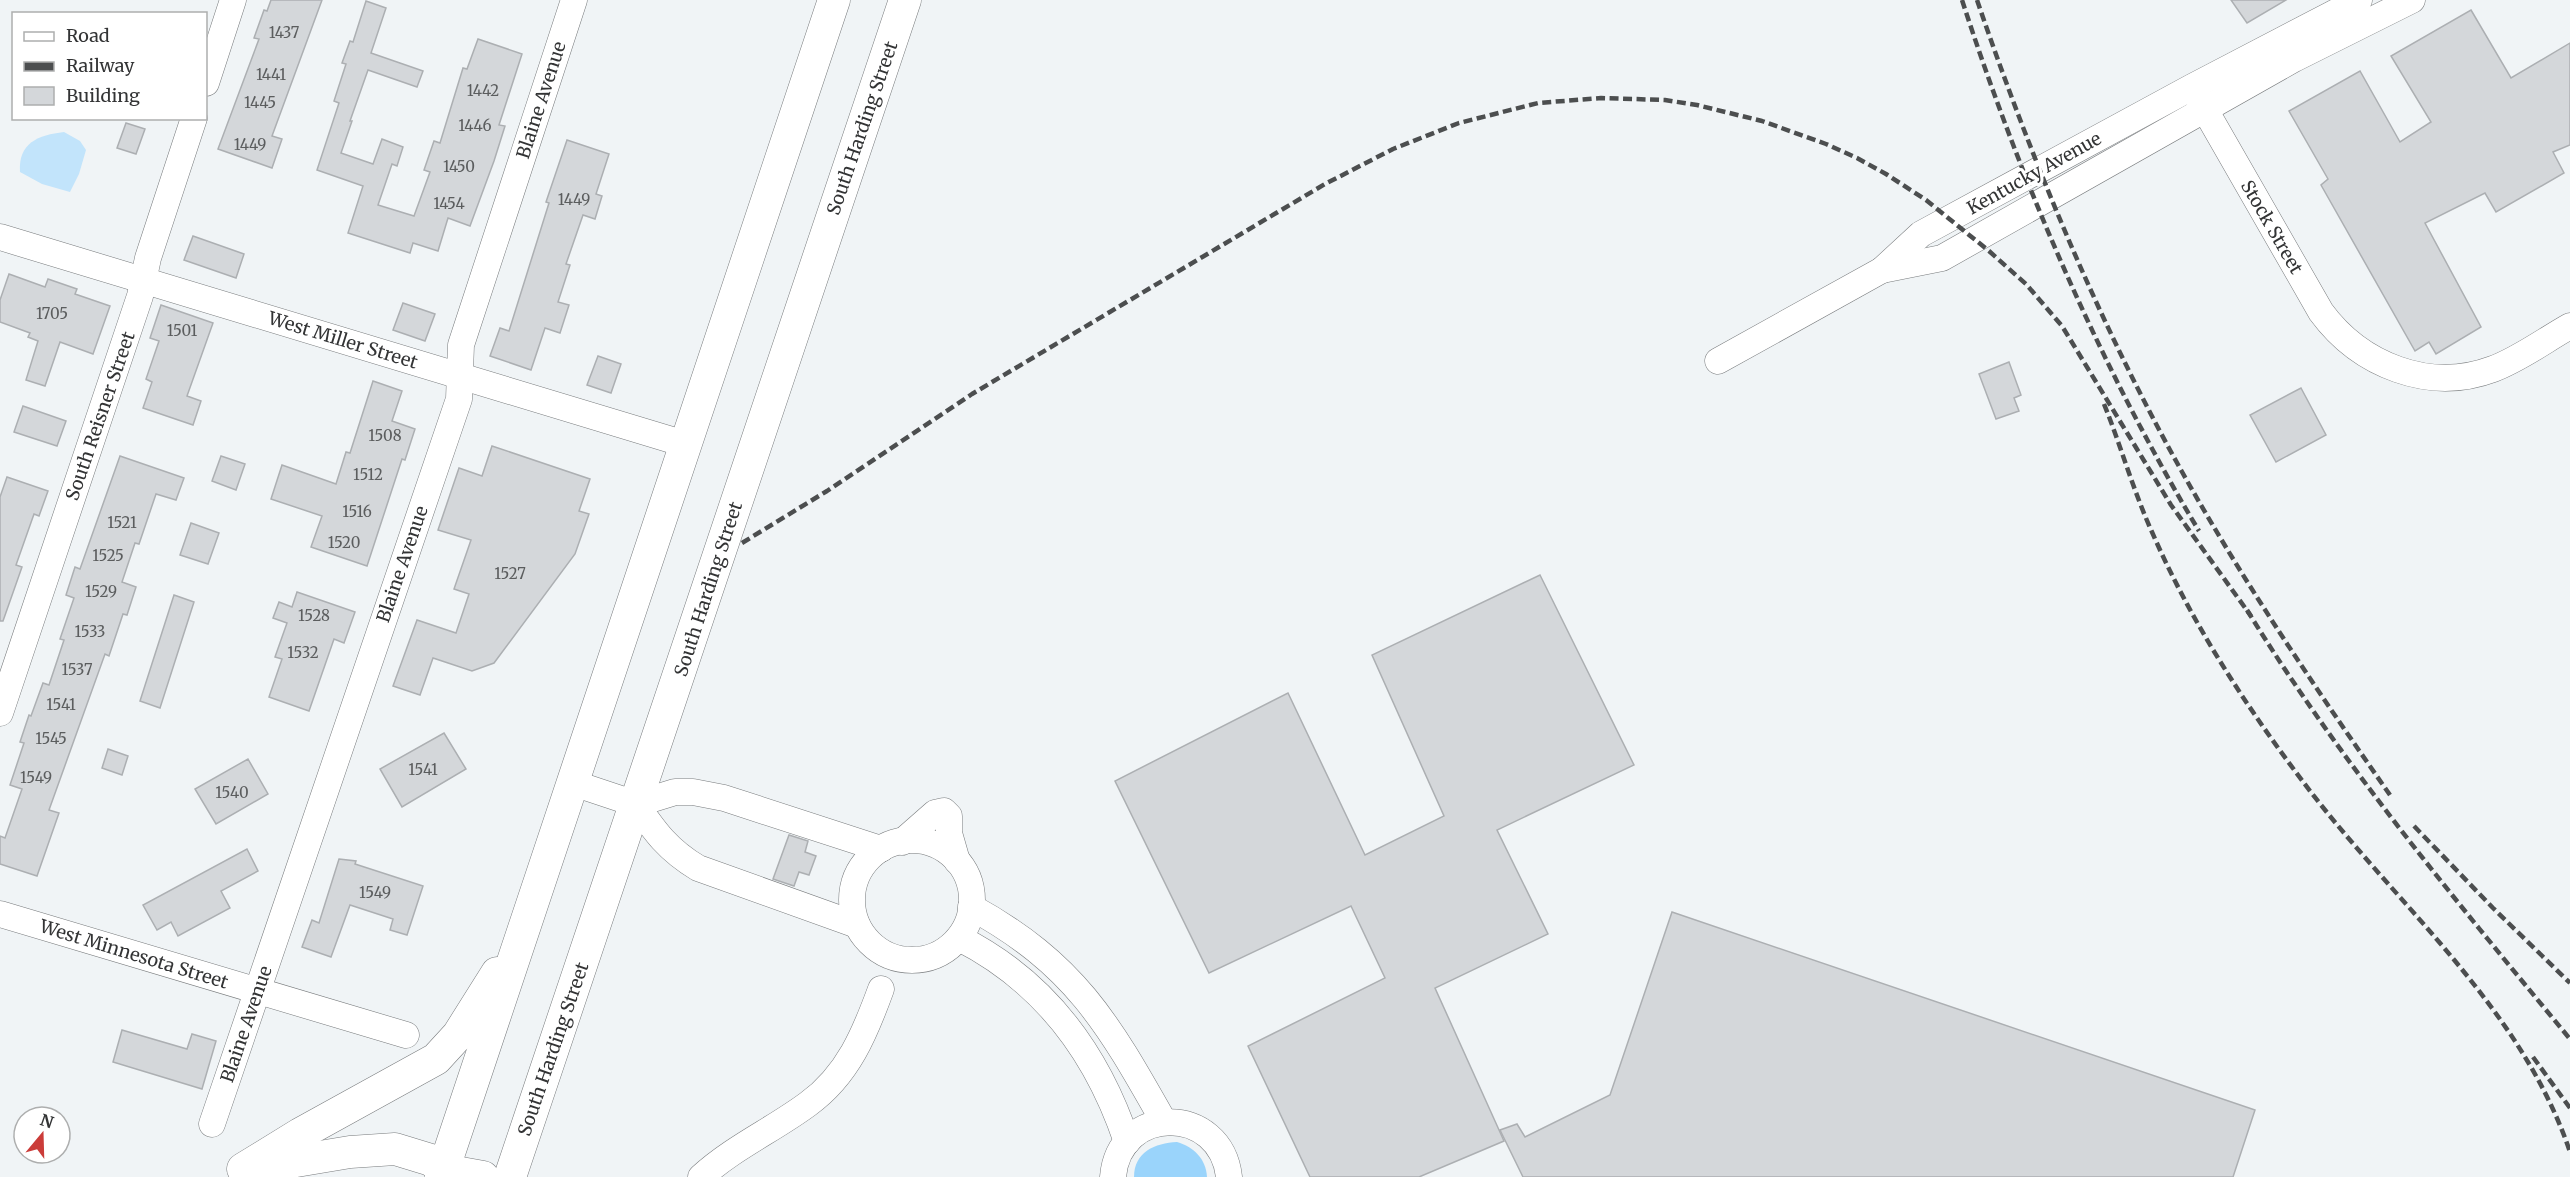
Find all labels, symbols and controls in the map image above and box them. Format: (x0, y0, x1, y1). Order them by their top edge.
legend (12, 12, 207, 120)
house number: 1437 (269, 23, 300, 42)
text: Road (66, 24, 110, 47)
street label: South Harding Street (821, 38, 903, 218)
street label: Blaine Avenue (511, 39, 571, 161)
text: Railway (66, 54, 135, 77)
house number: 1441 (256, 65, 286, 84)
house number: 1442 (467, 81, 499, 100)
text: Building (66, 84, 140, 107)
house number: 1445 (244, 93, 276, 112)
house number: 1446 (458, 116, 492, 135)
street label: Kentucky Avenue (1963, 127, 2105, 219)
house number: 1449 (234, 135, 266, 154)
house number: 1450 (443, 157, 475, 176)
street label: Stock Street (2236, 176, 2308, 278)
house number: 1449 (558, 190, 590, 209)
house number: 1454 (433, 194, 465, 213)
house number: 1705 (36, 304, 68, 323)
street label: West Miller Street (265, 306, 420, 374)
house number: 1501 (167, 321, 198, 340)
street label: South Reisner Street (60, 329, 140, 503)
house number: 1508 (368, 426, 402, 445)
house number: 1512 (353, 465, 383, 484)
street label: South Harding Street (669, 499, 747, 679)
house number: 1516 (342, 502, 372, 521)
street label: Blaine Avenue (371, 503, 433, 625)
house number: 1521 (107, 513, 137, 532)
house number: 1520 (328, 533, 360, 552)
house number: 1525 (92, 546, 124, 565)
house number: 1527 (494, 564, 526, 583)
house number: 1529 (85, 582, 117, 601)
house number: 1528 (298, 606, 330, 625)
house number: 1533 (75, 622, 105, 641)
house number: 1532 (287, 643, 319, 662)
house number: 1537 (62, 660, 93, 679)
house number: 1541 (46, 695, 76, 714)
house number: 1545 (35, 729, 67, 748)
house number: 1541 (408, 760, 438, 779)
house number: 1549 (20, 768, 52, 787)
house number: 1540 (215, 783, 249, 802)
house number: 1549 (359, 883, 391, 902)
street label: West Minnesota Street (36, 914, 231, 994)
street label: South Harding Street (512, 959, 594, 1139)
street label: Blaine Avenue (215, 963, 277, 1085)
north arrow (12, 1105, 72, 1165)
text: N (38, 1109, 56, 1132)

